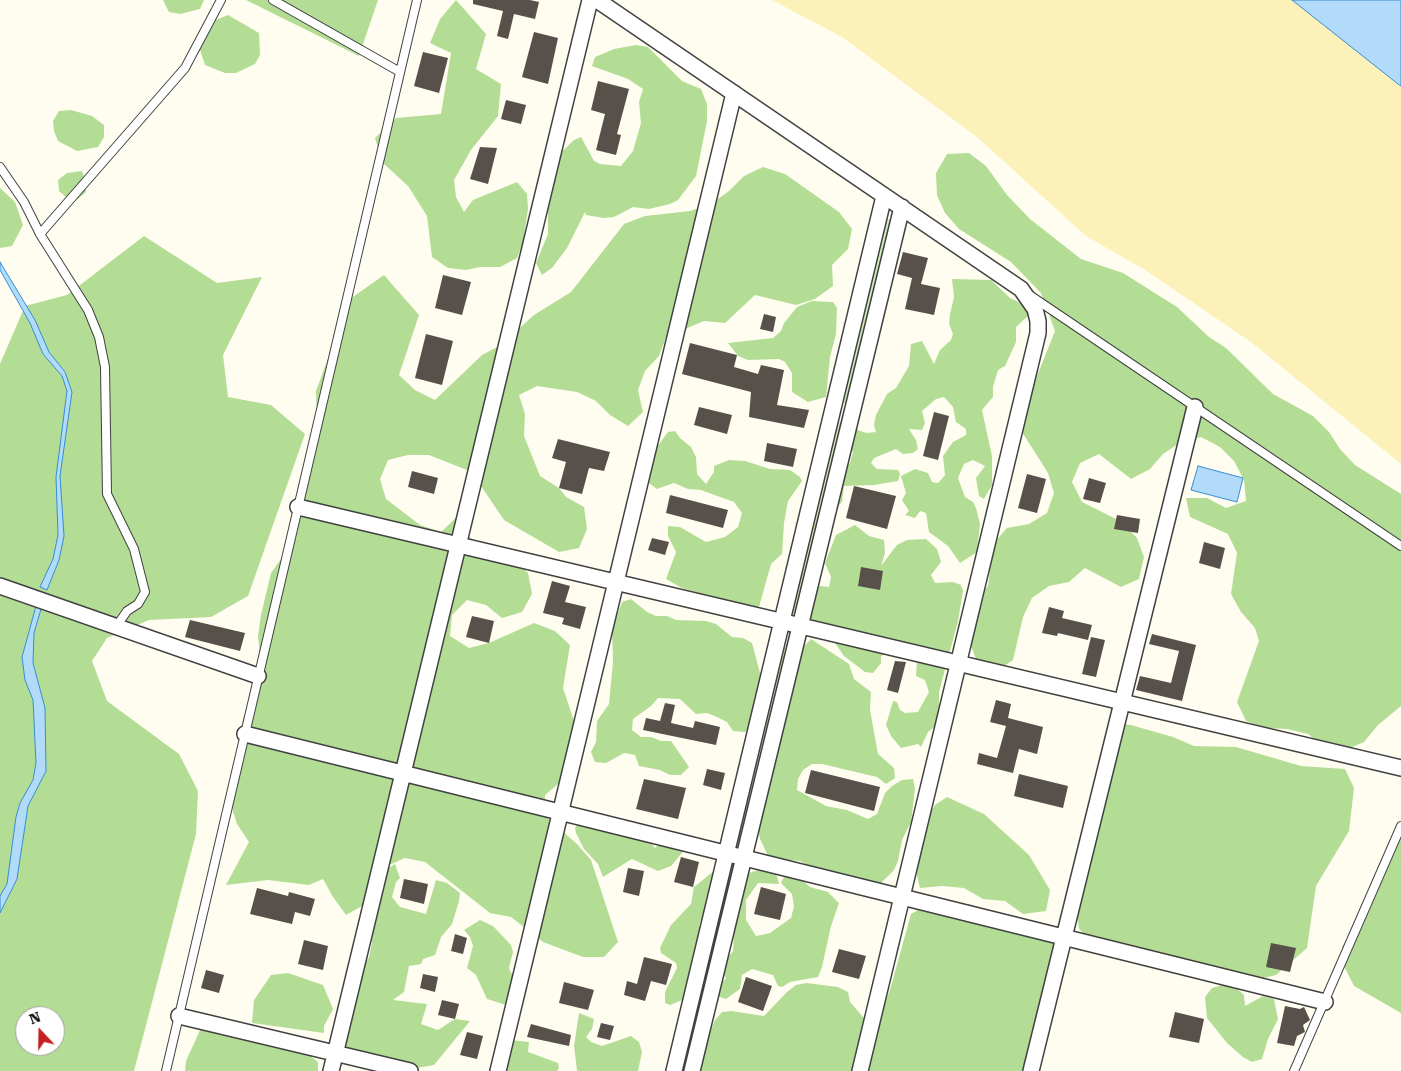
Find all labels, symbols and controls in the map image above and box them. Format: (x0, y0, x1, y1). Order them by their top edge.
north arrow (15, 1006, 65, 1056)
text: N (27, 1009, 43, 1027)

